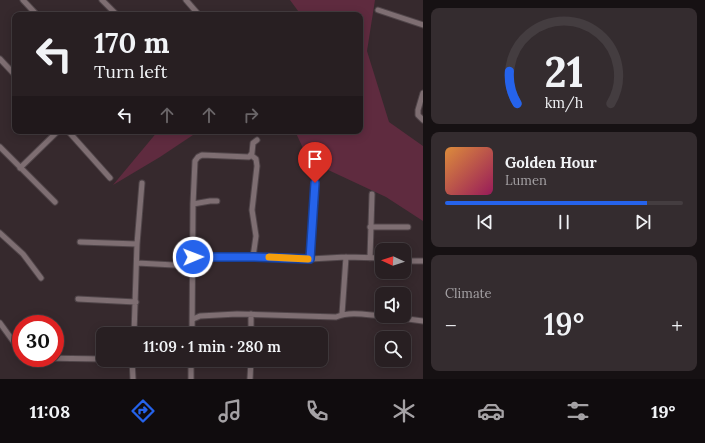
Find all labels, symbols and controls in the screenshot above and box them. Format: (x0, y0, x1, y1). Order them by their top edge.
text: 170 m (94, 25, 169, 61)
icon: left (28, 28, 80, 80)
text: 21 (544, 45, 584, 98)
text: Turn left (94, 60, 167, 83)
text: km/h (545, 93, 584, 112)
icon: left (114, 104, 136, 126)
icon: ahead (156, 104, 178, 126)
icon: ahead (198, 104, 220, 126)
icon: right (240, 104, 262, 126)
pin (298, 142, 332, 183)
icon: arrive (304, 148, 326, 170)
text: Golden Hour (505, 153, 597, 172)
text: Lumen (505, 172, 547, 189)
icon: previous (474, 211, 496, 233)
icon: pause (553, 211, 575, 233)
icon: next (632, 211, 654, 233)
position arrow (172, 236, 214, 278)
north arrow (375, 243, 411, 279)
map controls (375, 243, 411, 367)
text: Climate (445, 285, 492, 302)
button: sound (375, 287, 411, 323)
text: 19° (544, 305, 584, 343)
text: − (445, 311, 457, 339)
text: + (671, 311, 683, 339)
speed limit sign: 30 (12, 315, 64, 367)
button: search (375, 331, 411, 367)
text: 11:09 · 1 min · 280 m (143, 337, 281, 356)
icon: directions (129, 397, 157, 425)
icon: music (216, 397, 244, 425)
icon: phone (303, 397, 331, 425)
icon: climate (390, 397, 418, 425)
icon: car (477, 397, 505, 425)
icon: filters (564, 397, 592, 425)
text: 11:08 (29, 400, 70, 423)
text: 19° (651, 400, 675, 423)

